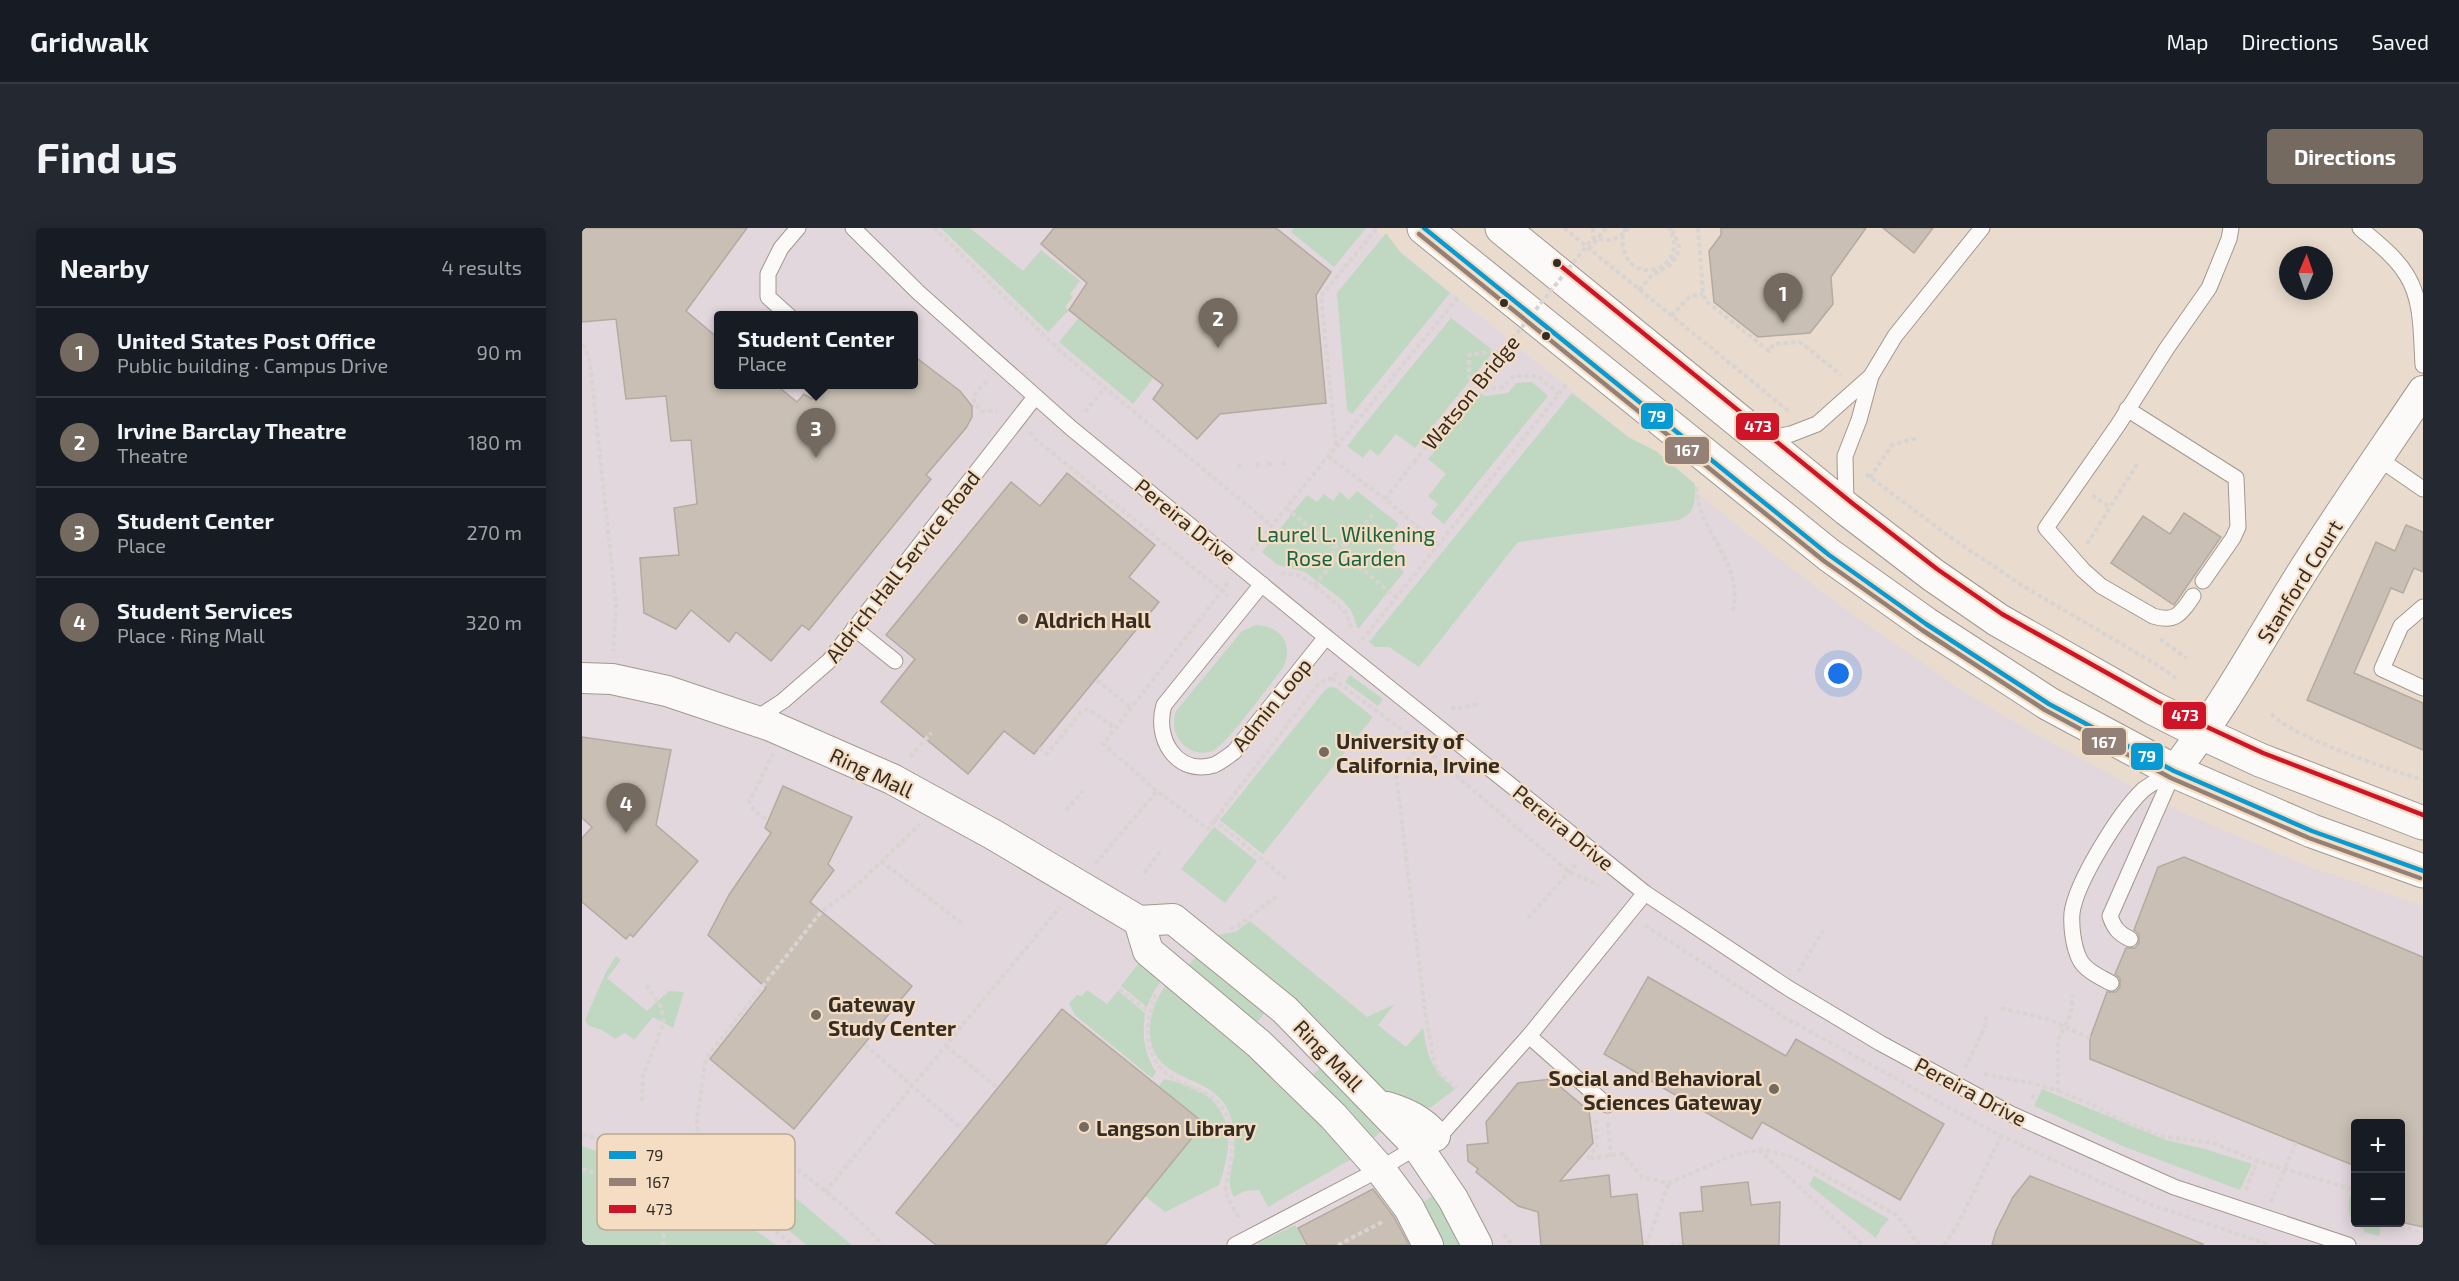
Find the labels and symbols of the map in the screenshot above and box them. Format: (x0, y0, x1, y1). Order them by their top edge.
north arrow (2279, 246, 2333, 300)
unlabelled marker (1551, 257, 1563, 269)
pin: 1 (1764, 274, 1802, 323)
unlabelled marker (1498, 297, 1510, 309)
pin: 2 (1198, 298, 1238, 348)
street label: Watson Bridge (1416, 330, 1524, 454)
unlabelled marker (1540, 330, 1552, 342)
line badge: 79 (1640, 402, 1674, 430)
text: 79 (1648, 406, 1666, 425)
pin: 3 (796, 408, 836, 458)
line badge: 473 (1735, 412, 1780, 441)
text: 473 (1744, 416, 1772, 435)
line badge: 167 (1664, 436, 1710, 465)
text: 167 (1675, 440, 1700, 459)
street label: Aldrich Hall Service Road (819, 465, 985, 667)
street label: Pereira Drive (1130, 473, 1242, 569)
street label: Stanford Court (2251, 515, 2347, 647)
park label: Laurel L. Wilkening Rose Garden (1257, 521, 1436, 570)
place label: Aldrich Hall (1035, 607, 1151, 632)
marker: Aldrich Hall (1016, 612, 1030, 626)
street label: Admin Loop (1226, 652, 1316, 756)
your location (1824, 659, 1853, 688)
line badge: 473 (2162, 701, 2207, 730)
text: 473 (2171, 705, 2199, 724)
line badge: 167 (2081, 727, 2127, 756)
place label: University of California, Irvine (1336, 728, 1500, 777)
text: 167 (2092, 732, 2117, 751)
street label: Ring Mall (826, 742, 918, 802)
line badge: 79 (2130, 742, 2164, 771)
marker: University of California, Irvine (1317, 745, 1331, 759)
text: 79 (2138, 746, 2156, 765)
street label: Pereira Drive (1508, 779, 1620, 875)
pin: 4 (606, 784, 645, 833)
place label: Gateway Study Center (828, 991, 956, 1041)
marker: Gateway Study Center (809, 1008, 823, 1022)
street label: Ring Mall (1289, 1014, 1370, 1096)
street label: Pereira Drive (1911, 1051, 2031, 1131)
place label: Social and Behavioral Sciences Gateway (1549, 1065, 1762, 1115)
marker: Social and Behavioral Sciences Gateway (1767, 1082, 1781, 1096)
place label: Langson Library (1096, 1115, 1256, 1141)
marker: Langson Library (1077, 1120, 1091, 1134)
legend (597, 1134, 795, 1230)
text: 79 (646, 1145, 663, 1164)
text: 167 (646, 1172, 670, 1191)
text: 473 (646, 1199, 673, 1218)

